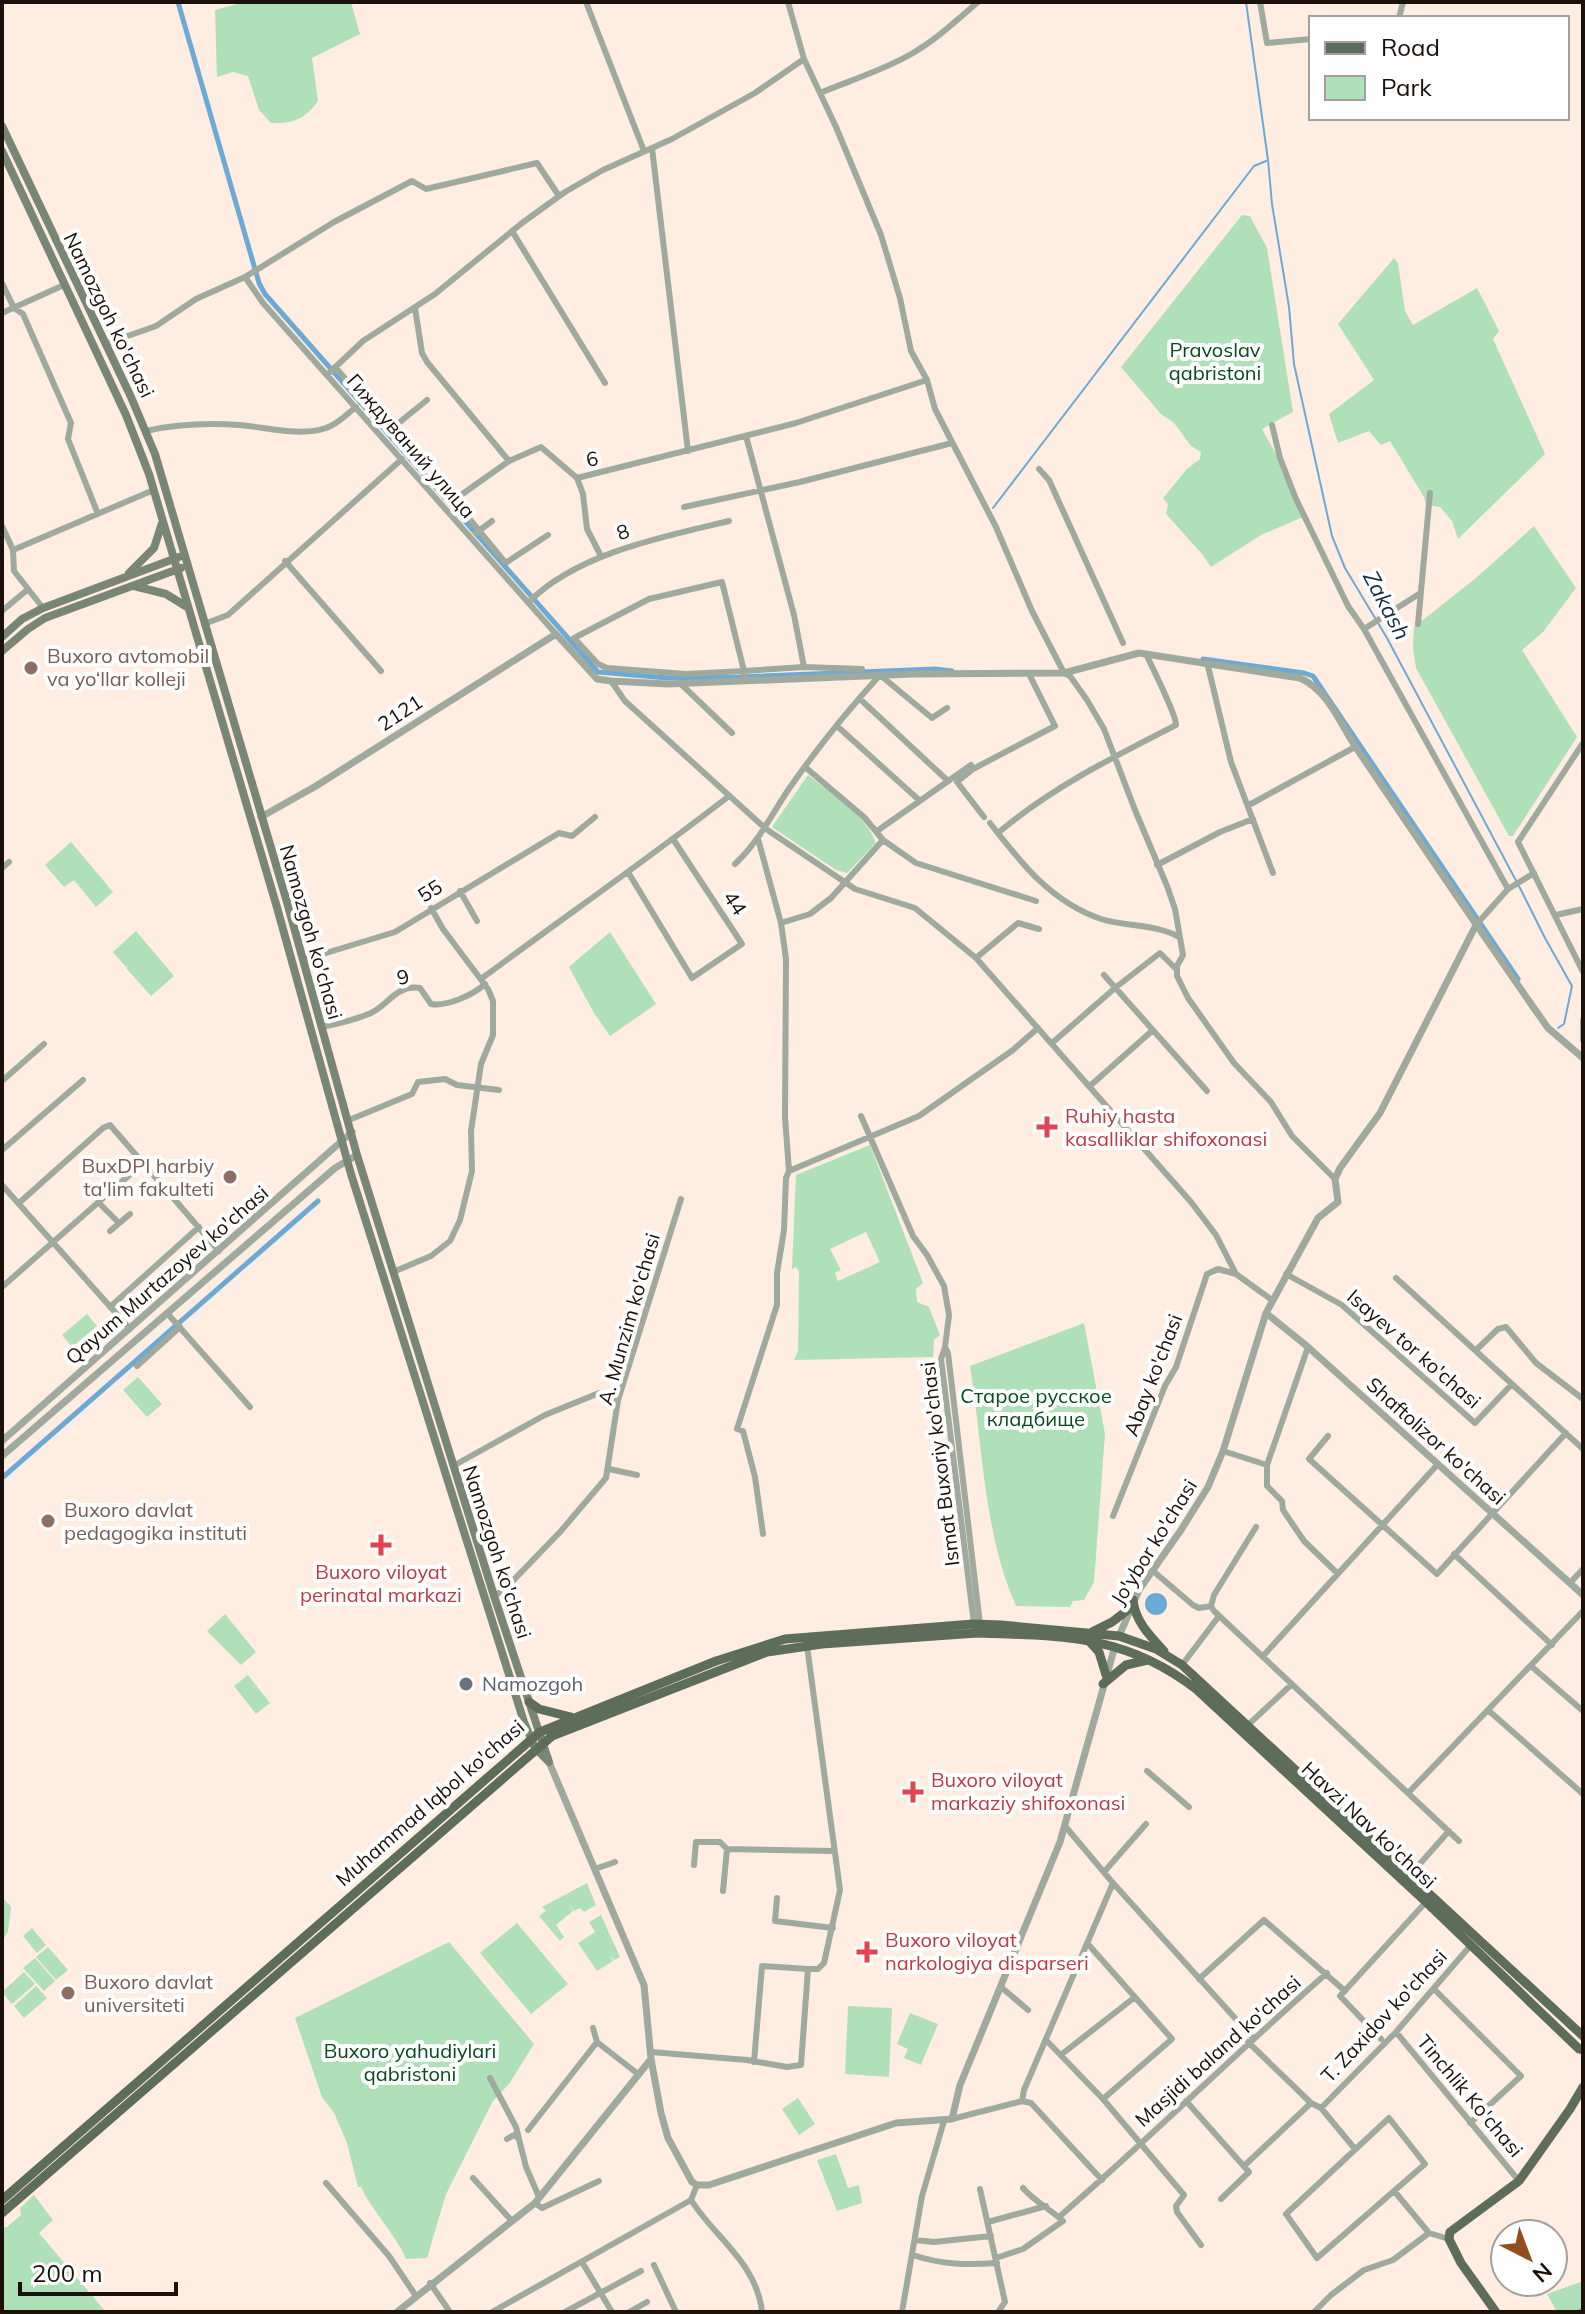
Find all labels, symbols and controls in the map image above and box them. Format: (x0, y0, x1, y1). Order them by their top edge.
legend (1309, 16, 1569, 120)
text: Road (1381, 32, 1440, 62)
text: Park (1381, 72, 1432, 102)
street label: Namozgoh ko'chasi (59, 228, 160, 401)
park label: Pravoslav qabristoni (1169, 337, 1261, 385)
street label: Гиждуваний улица (342, 368, 481, 523)
street label: 6 (584, 445, 600, 472)
street label: 8 (613, 518, 633, 545)
water label: Zakash (1357, 566, 1417, 644)
place label: Buxoro avtomobil va yo‘llar kolleji (47, 643, 209, 691)
marker: Buxoro avtomobil va yo‘llar kolleji (22, 659, 40, 677)
street label: 2121 (373, 689, 427, 736)
street label: Namozgoh ko'chasi (275, 842, 348, 1022)
street label: 55 (413, 874, 447, 908)
street label: 44 (718, 886, 752, 920)
street label: 9 (394, 963, 412, 990)
place label: Ruhiy hasta kasalliklar shifoxonasi (1065, 1103, 1267, 1151)
marker: Ruhiy hasta kasalliklar shifoxonasi (1036, 1116, 1058, 1138)
place label: BuxDPI harbiy ta'lim fakulteti (81, 1153, 214, 1201)
marker: BuxDPI harbiy ta'lim fakulteti (221, 1168, 239, 1186)
street label: Qayum Murtazoyev ko'chasi (60, 1180, 273, 1370)
street label: A. Munzim ko'chasi (592, 1230, 665, 1408)
street label: Isayev tor ko'chasi (1342, 1284, 1486, 1414)
street label: Abay ko'chasi (1118, 1310, 1187, 1439)
street label: Ismat Buxoriy ko'chasi (915, 1360, 964, 1568)
street label: Shaftolizor ko'chasi (1362, 1372, 1511, 1510)
park label: Старое русское кладбище (960, 1383, 1112, 1431)
street label: Namozgoh ko'chasi (458, 1462, 537, 1642)
street label: Jo'ybor ko'chasi (1105, 1474, 1202, 1609)
place label: Buxoro davlat pedagogika instituti (64, 1497, 247, 1545)
marker: Buxoro davlat pedagogika instituti (39, 1512, 57, 1530)
marker: Buxoro viloyat perinatal markazi (370, 1534, 392, 1556)
place label: Buxoro viloyat perinatal markazi (300, 1559, 462, 1607)
place label: Namozgoh (482, 1671, 583, 1696)
marker: Namozgoh (457, 1675, 475, 1693)
street label: Muhammad Iqbol ko'chasi (330, 1714, 529, 1891)
street label: Havzi Nav ko'chasi (1297, 1756, 1442, 1893)
place label: Buxoro viloyat markaziy shifoxonasi (931, 1767, 1125, 1815)
marker: Buxoro viloyat markaziy shifoxonasi (902, 1781, 924, 1803)
place label: Buxoro viloyat narkologiya disparseri (885, 1927, 1089, 1975)
marker: Buxoro viloyat narkologiya disparseri (856, 1941, 878, 1963)
street label: T. Zaxidov ko'chasi (1315, 1944, 1452, 2088)
place label: Buxoro davlat universiteti (84, 1969, 213, 2017)
street label: Masjidi baland ko'chasi (1130, 1970, 1306, 2132)
marker: Buxoro davlat universiteti (59, 1984, 77, 2002)
street label: Tinchlik Ko'chasi (1412, 2029, 1529, 2162)
park label: Buxoro yahudiylari qabristoni (324, 2038, 496, 2086)
north arrow (1489, 2218, 1569, 2298)
scale bar (20, 2246, 176, 2296)
text: N (1527, 2257, 1558, 2289)
text: 200 m (32, 2258, 103, 2288)

